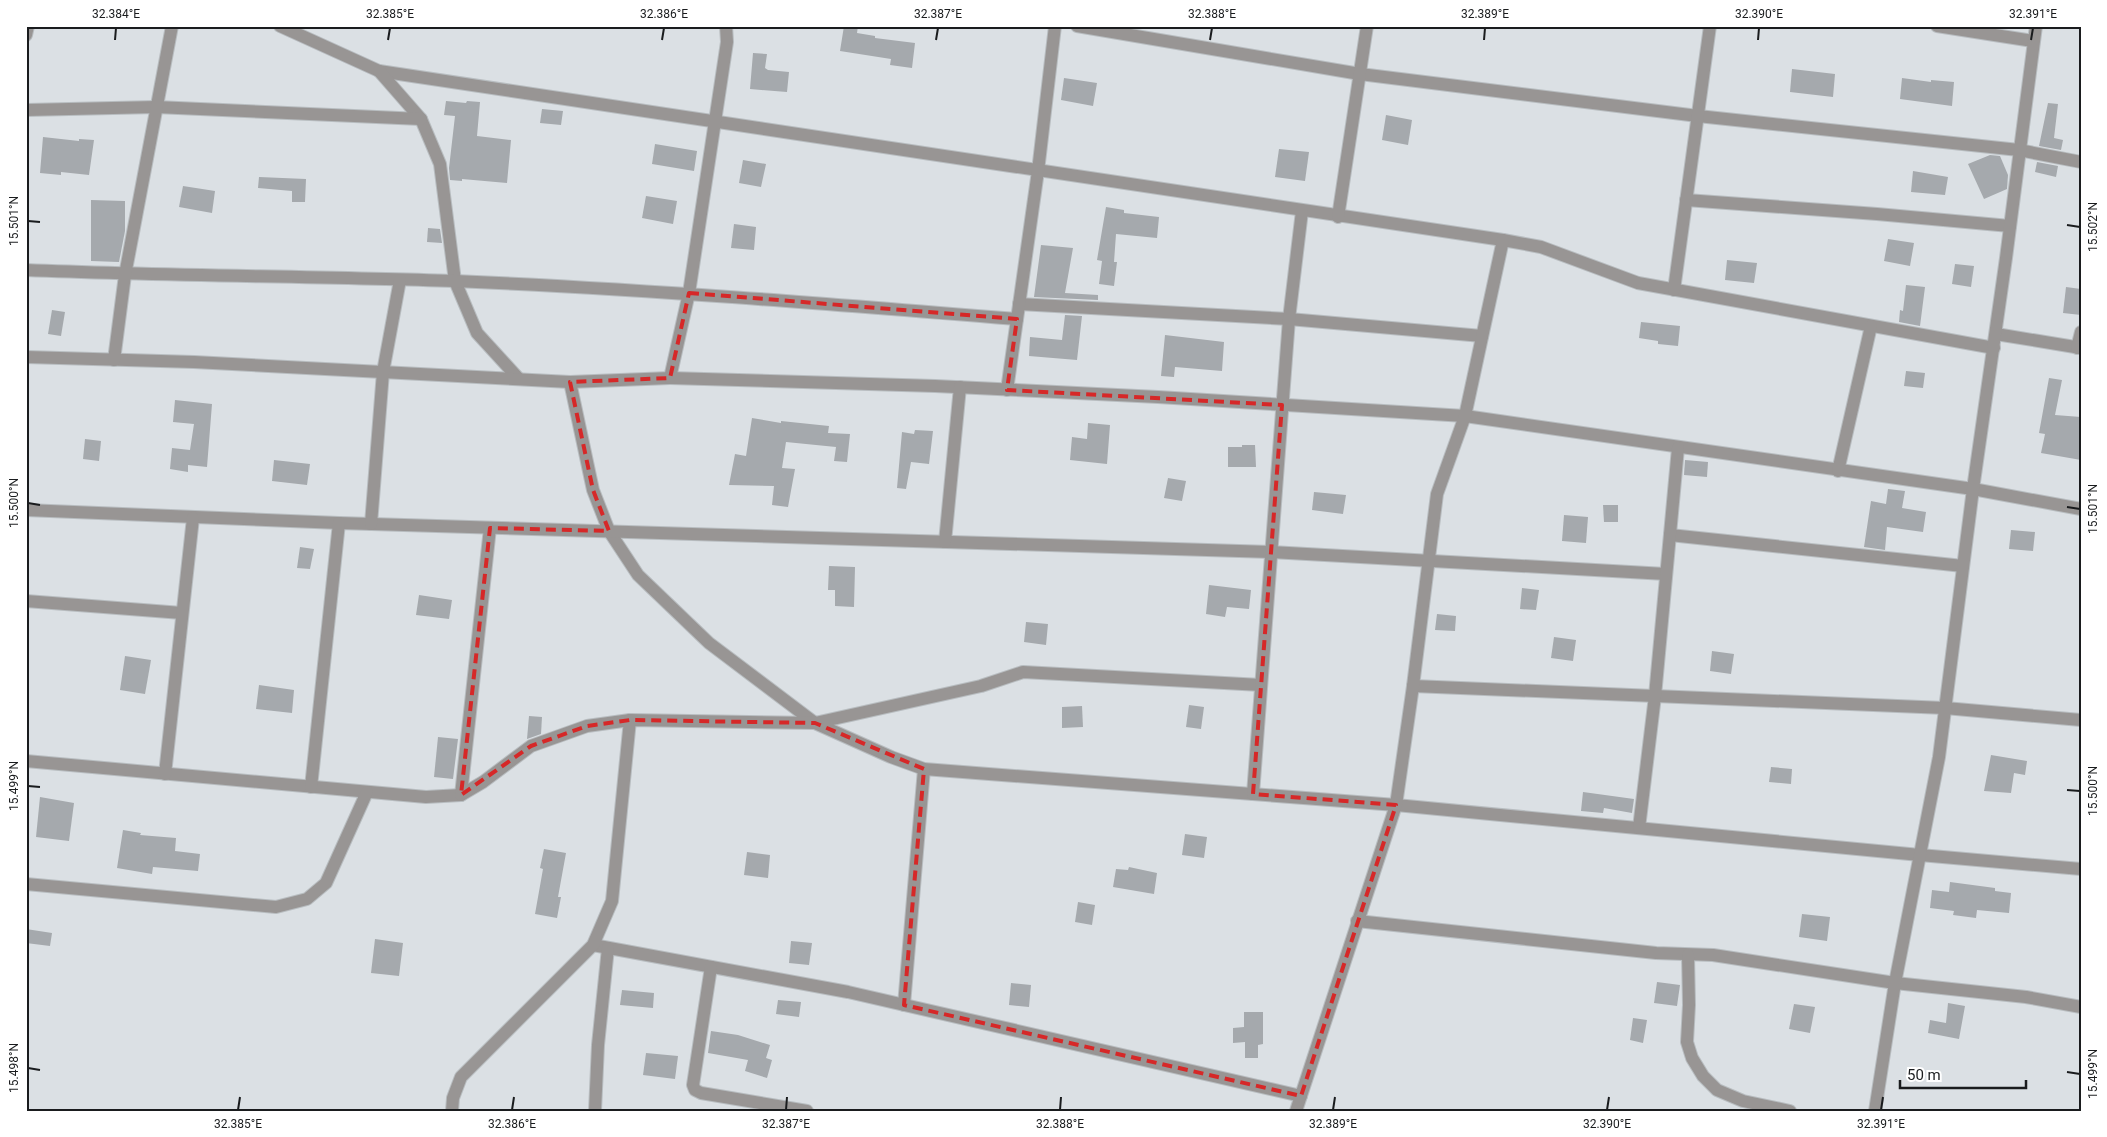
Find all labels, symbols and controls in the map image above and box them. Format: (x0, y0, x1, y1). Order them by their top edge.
text: 32.384°E (92, 7, 140, 21)
text: 32.385°E (366, 7, 414, 21)
text: 32.386°E (640, 7, 688, 21)
text: 32.387°E (914, 7, 962, 21)
text: 32.388°E (1188, 7, 1236, 21)
text: 32.389°E (1461, 7, 1509, 21)
text: 32.390°E (1735, 7, 1783, 21)
text: 32.391°E (2009, 7, 2057, 21)
text: 15.501°N (7, 196, 21, 246)
text: 15.502°N (2086, 202, 2100, 252)
text: 15.500°N (7, 478, 21, 528)
text: 15.501°N (2086, 484, 2100, 534)
text: 15.499°N (7, 761, 21, 811)
text: 15.500°N (2086, 766, 2100, 816)
text: 15.498°N (7, 1043, 21, 1093)
text: 15.499°N (2086, 1049, 2100, 1099)
scale bar (1900, 1057, 2026, 1089)
text: 50 m (1907, 1066, 1941, 1084)
text: 32.385°E (214, 1117, 262, 1131)
text: 32.386°E (488, 1117, 536, 1131)
text: 32.387°E (762, 1117, 810, 1131)
text: 32.388°E (1036, 1117, 1084, 1131)
text: 32.389°E (1309, 1117, 1357, 1131)
text: 32.390°E (1583, 1117, 1631, 1131)
text: 32.391°E (1857, 1117, 1905, 1131)

